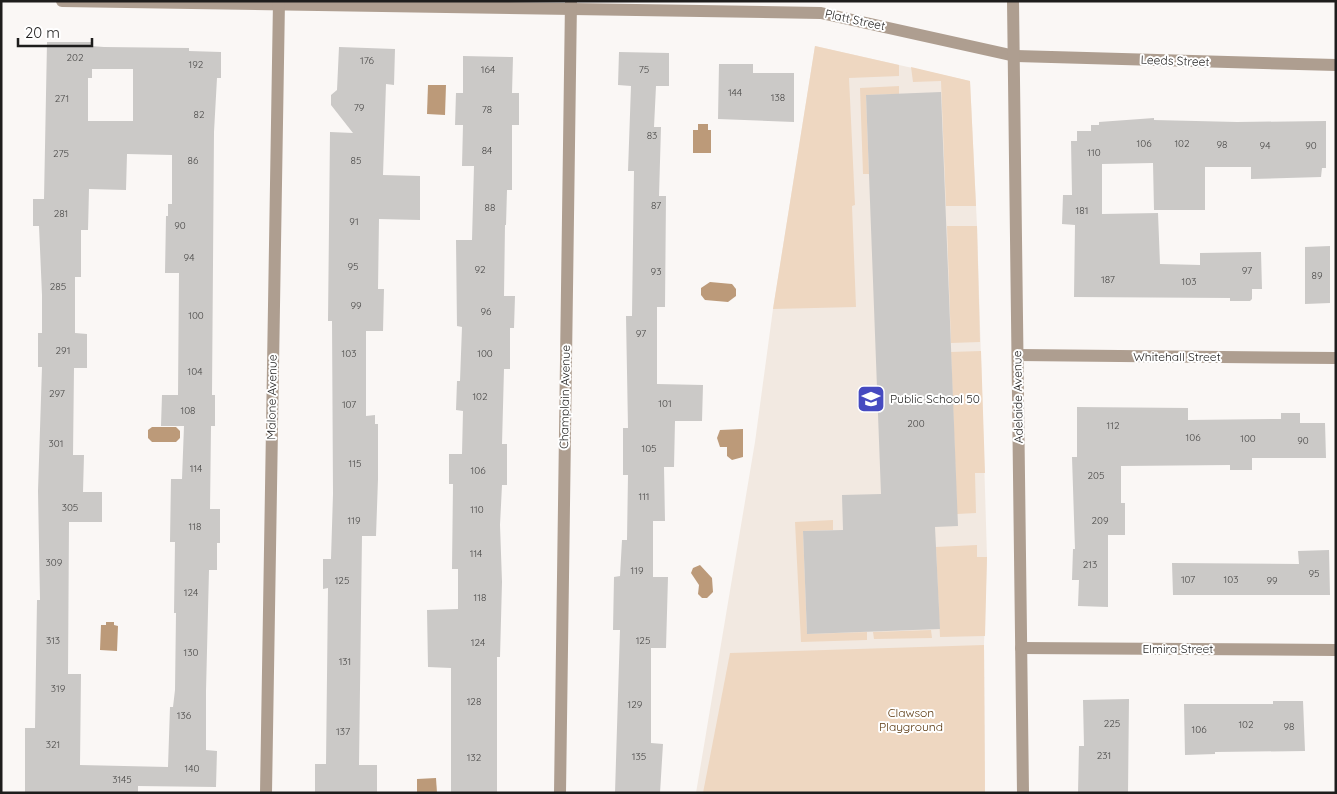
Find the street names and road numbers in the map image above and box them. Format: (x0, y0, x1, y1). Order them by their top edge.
street label: Platt Street (824, 6, 887, 33)
street label: Leeds Street (1140, 52, 1210, 69)
street label: Champlain Avenue (556, 345, 573, 449)
street label: Whitehall Street (1133, 349, 1221, 364)
street label: Adelaide Avenue (1009, 350, 1026, 444)
street label: Malone Avenue (263, 354, 280, 440)
street label: Elmira Street (1143, 641, 1213, 656)

